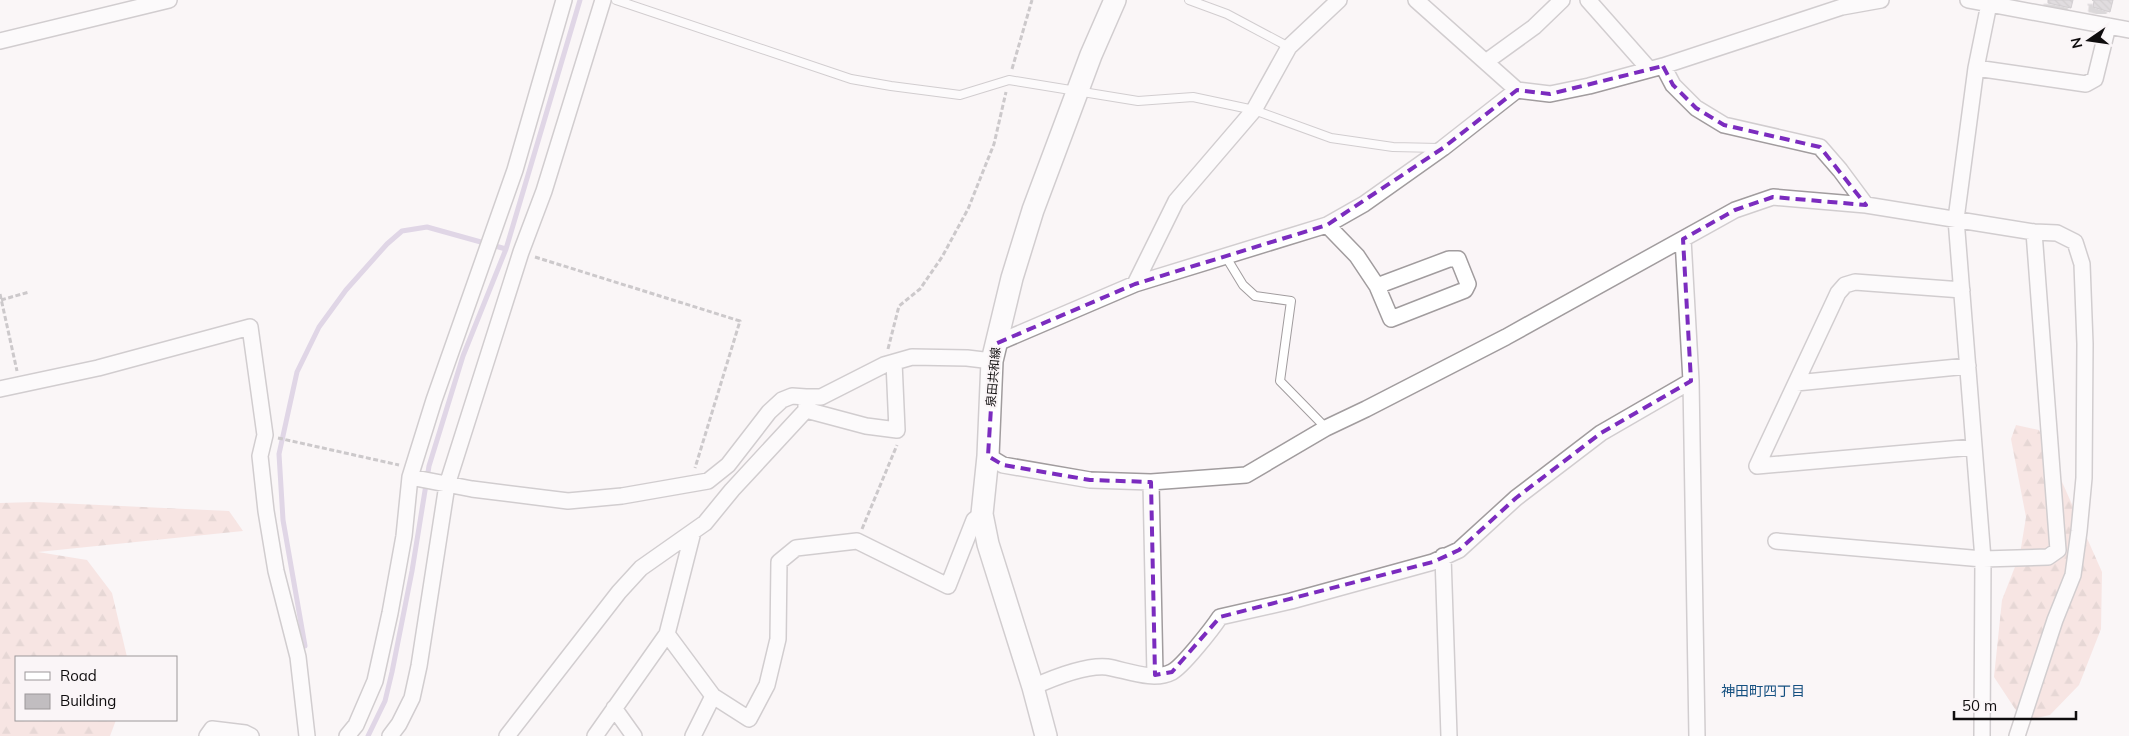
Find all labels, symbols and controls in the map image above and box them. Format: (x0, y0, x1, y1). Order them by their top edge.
north arrow (2064, 15, 2114, 65)
text: N (2066, 36, 2086, 50)
street label: 泉田共和線 (983, 346, 1003, 408)
legend (15, 656, 178, 721)
text: Road (60, 666, 97, 685)
district label: 神田町四丁目 (1721, 682, 1805, 700)
scale bar (1954, 688, 2076, 720)
text: Building (60, 691, 116, 710)
text: 50 m (1962, 696, 1997, 715)

